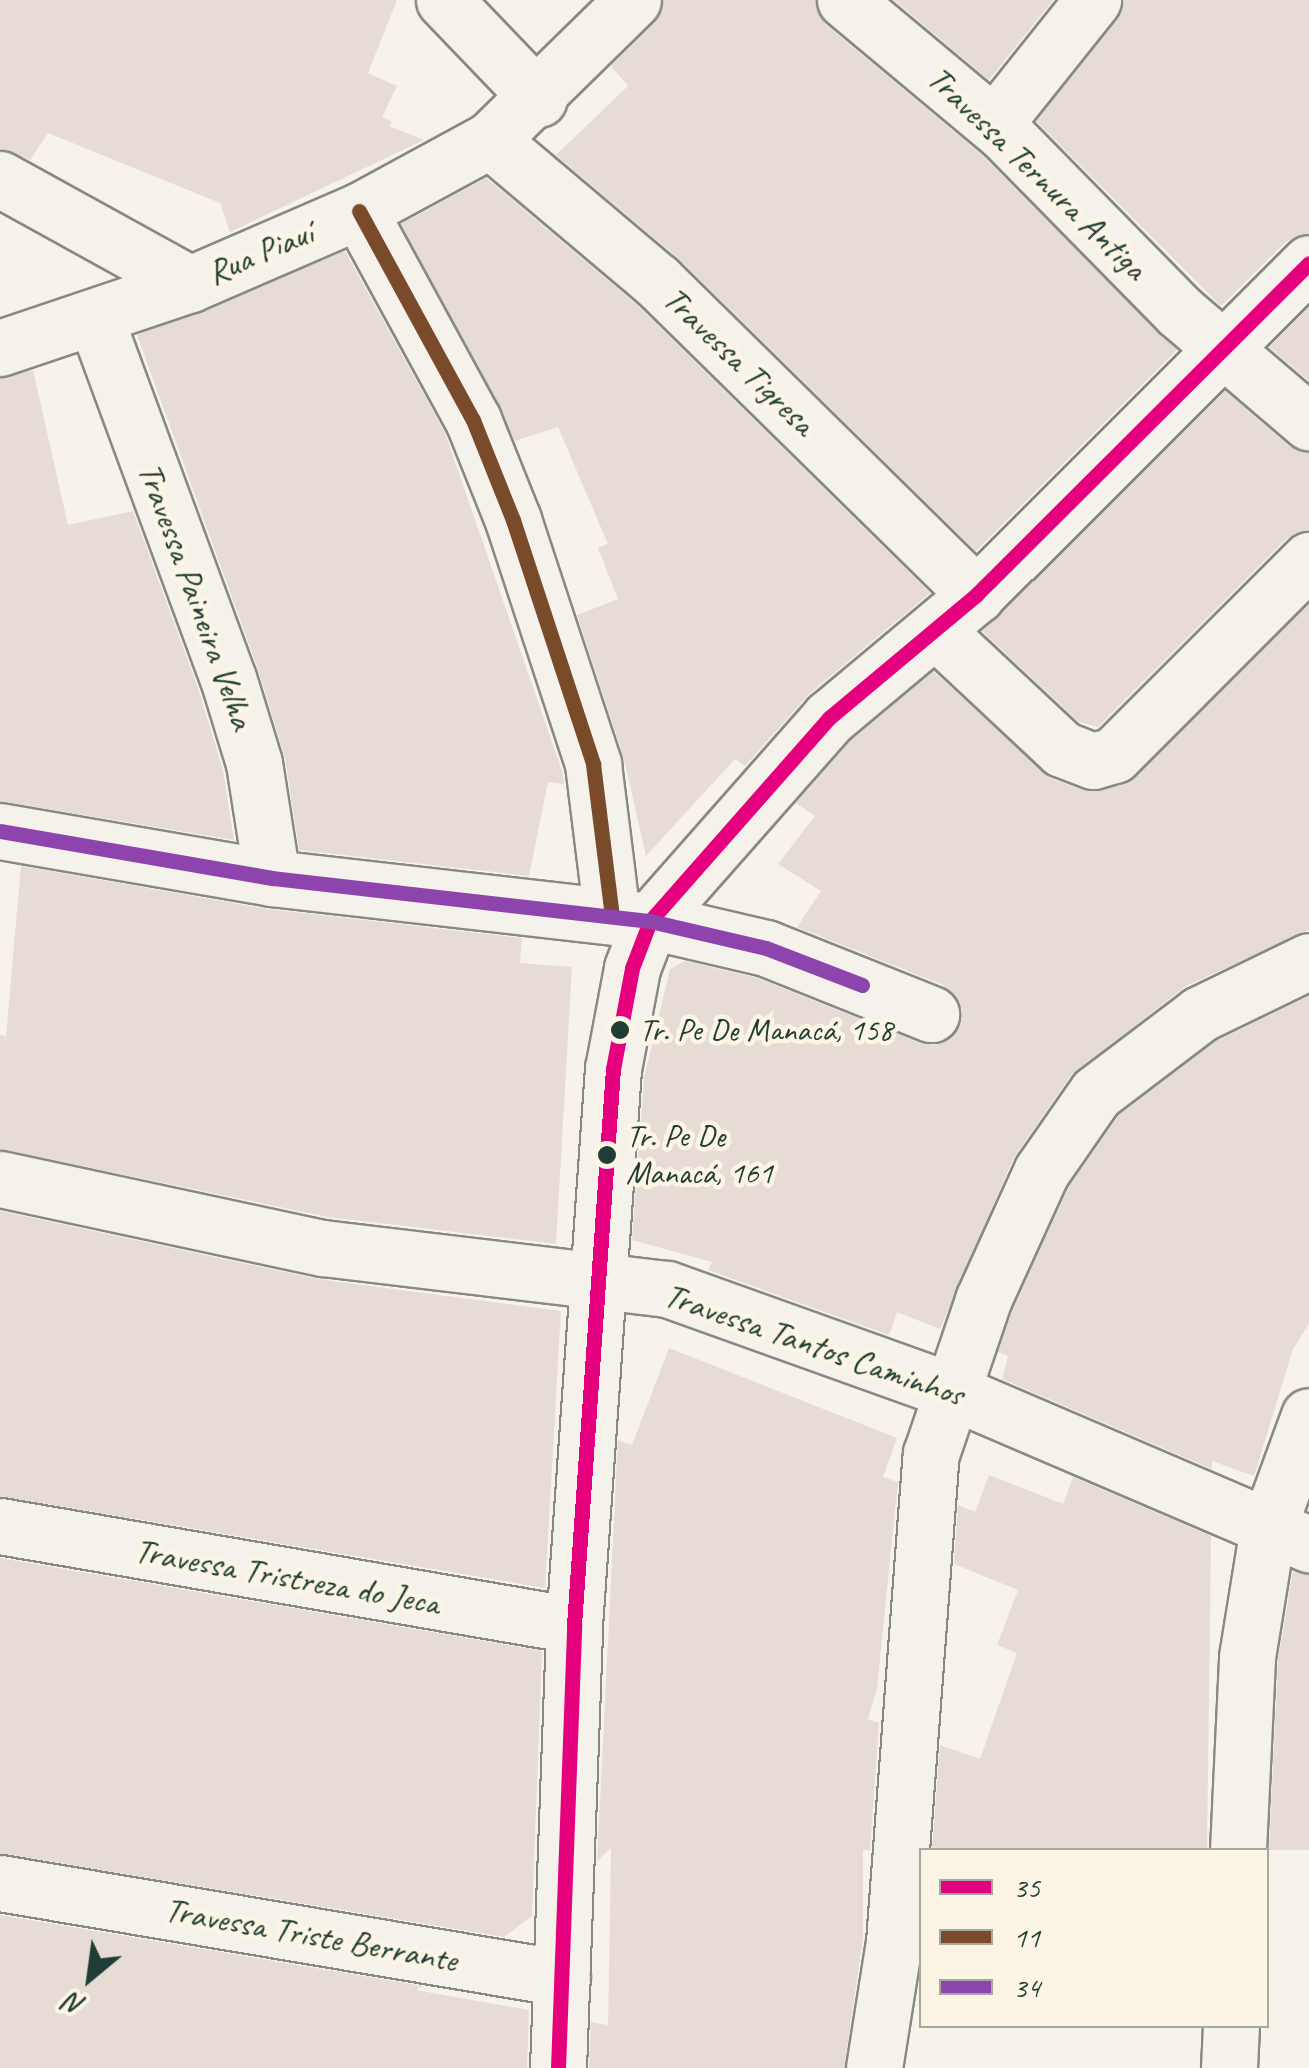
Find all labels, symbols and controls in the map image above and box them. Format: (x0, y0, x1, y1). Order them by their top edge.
street label: Travessa Ternura Antiga (918, 57, 1156, 289)
street label: Rua Piauí (201, 212, 319, 294)
street label: Travessa Tigresa (654, 278, 824, 444)
street label: Travessa Paineira Velha (128, 457, 264, 735)
place label: Tr. Pe De Manacá, 158 (639, 1011, 893, 1049)
marker: Tr. Pe De Manacá, 158 (610, 1020, 630, 1040)
place label: Tr. Pe De Manacá, 161 (626, 1118, 773, 1193)
marker: Tr. Pe De Manacá, 161 (597, 1145, 617, 1165)
street label: Travessa Tantos Caminhos (659, 1274, 969, 1416)
street label: Travessa Tristreza do Jeca (132, 1530, 442, 1624)
legend (919, 1848, 1269, 2028)
text: 35 (1013, 1868, 1040, 1906)
street label: Travessa Triste Berrante (163, 1889, 459, 1981)
text: 11 (1013, 1918, 1040, 1956)
north arrow (40, 1928, 140, 2028)
text: 34 (1013, 1968, 1040, 2006)
text: N (59, 1985, 91, 2024)

